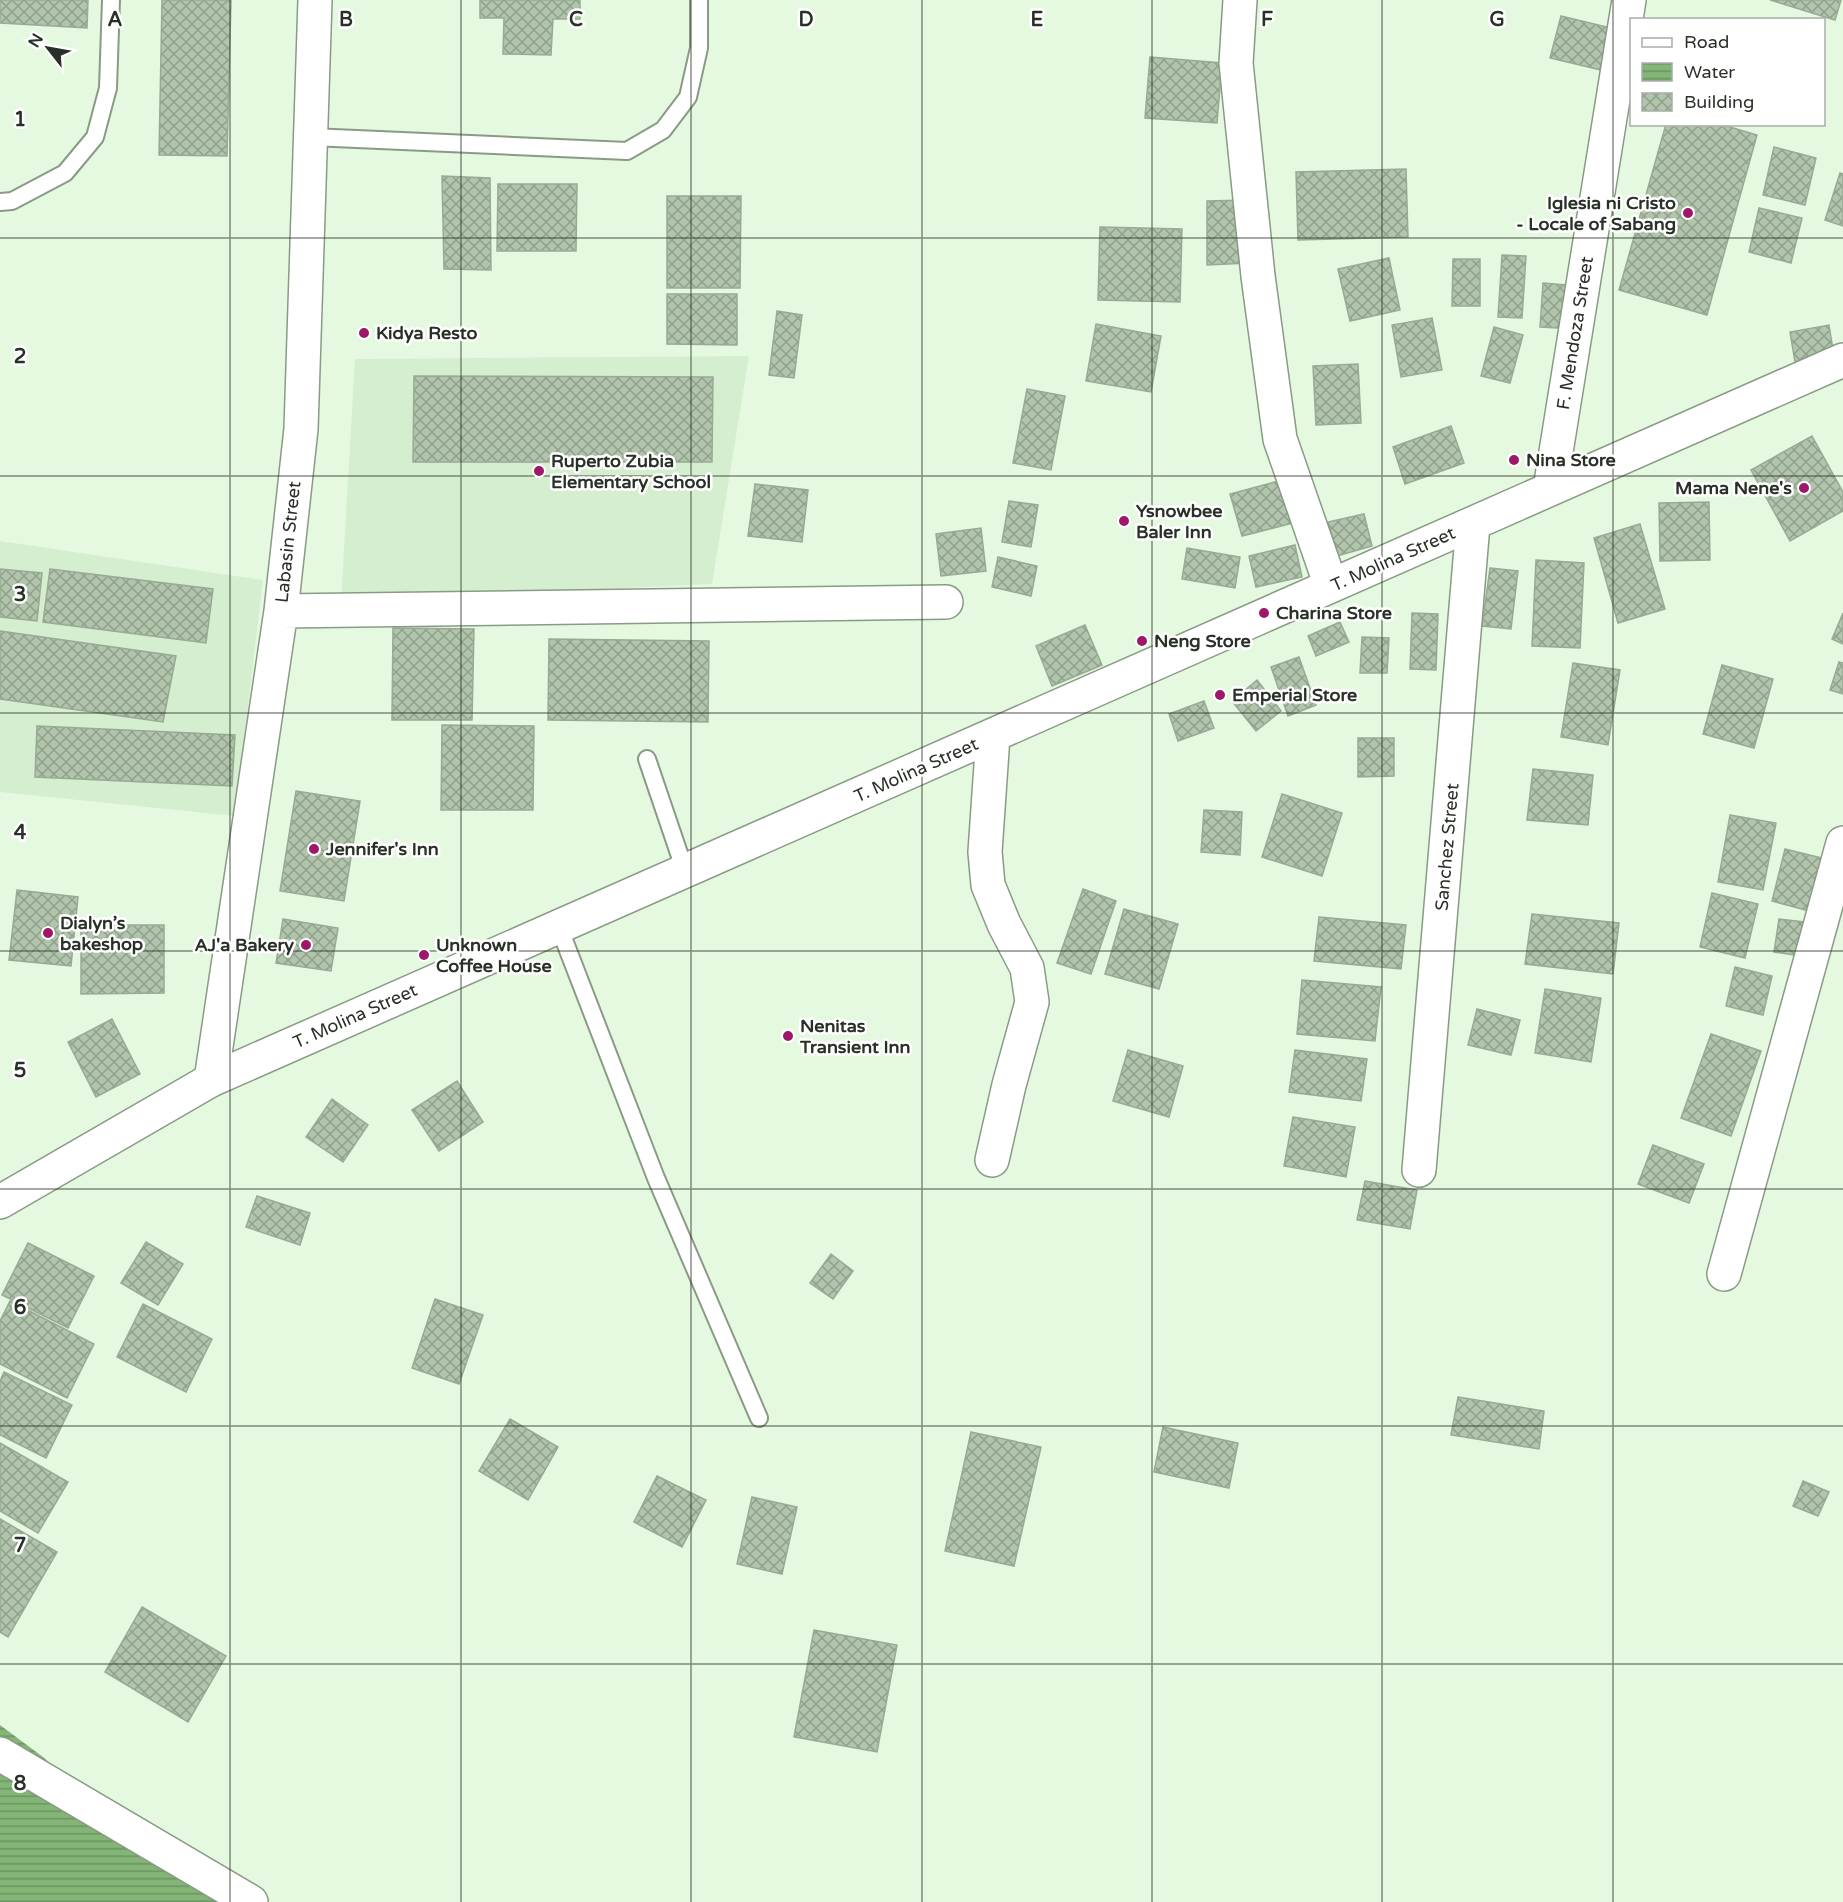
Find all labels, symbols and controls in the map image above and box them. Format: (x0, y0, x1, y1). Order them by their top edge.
text: A (108, 8, 123, 32)
text: B (339, 8, 353, 32)
text: C (569, 8, 583, 32)
text: D (798, 8, 814, 32)
text: E (1031, 8, 1044, 32)
text: F (1261, 8, 1273, 32)
text: G (1489, 8, 1505, 32)
north arrow (18, 18, 78, 78)
legend (1630, 18, 1825, 126)
text: N (24, 30, 48, 51)
text: Road (1684, 31, 1729, 53)
text: Water (1684, 61, 1735, 83)
text: Building (1684, 91, 1754, 113)
text: 1 (14, 108, 26, 132)
place label: Iglesia ni Cristo - Locale of Sabang (1516, 192, 1676, 235)
marker: Iglesia ni Cristo - Locale of Sabang (1681, 206, 1695, 220)
street label: F. Mendoza Street (1552, 255, 1598, 411)
place label: Kidya Resto (376, 322, 478, 344)
marker: Kidya Resto (357, 326, 371, 340)
text: 2 (14, 345, 26, 369)
place label: Nina Store (1526, 449, 1616, 471)
place label: Ruperto Zubia Elementary School (551, 450, 711, 493)
marker: Nina Store (1507, 453, 1521, 467)
marker: Ruperto Zubia Elementary School (532, 464, 546, 478)
place label: Mama Nene's (1675, 477, 1792, 499)
street label: Labasin Street (271, 480, 305, 604)
marker: Mama Nene's (1797, 481, 1811, 495)
place label: Ysnowbee Baler Inn (1136, 500, 1222, 543)
marker: Ysnowbee Baler Inn (1117, 514, 1131, 528)
street label: T. Molina Street (1327, 522, 1459, 596)
text: 3 (14, 583, 26, 607)
place label: Charina Store (1276, 602, 1392, 624)
marker: Charina Store (1257, 606, 1271, 620)
place label: Neng Store (1154, 630, 1251, 652)
marker: Neng Store (1135, 634, 1149, 648)
place label: Emperial Store (1232, 684, 1357, 706)
marker: Emperial Store (1213, 688, 1227, 702)
street label: T. Molina Street (850, 733, 982, 807)
street label: Sanchez Street (1430, 782, 1464, 912)
text: 4 (14, 821, 27, 845)
place label: Jennifer's Inn (325, 838, 439, 860)
marker: Jennifer's Inn (307, 842, 321, 856)
place label: Dialyn’s bakeshop (60, 912, 143, 955)
marker: Dialyn’s bakeshop (41, 926, 55, 940)
place label: AJ'a Bakery (194, 934, 294, 956)
place label: Unknown Coffee House (436, 934, 552, 977)
marker: AJ'a Bakery (299, 938, 313, 952)
marker: Unknown Coffee House (417, 948, 431, 962)
street label: T. Molina Street (289, 979, 421, 1053)
place label: Nenitas Transient Inn (799, 1015, 910, 1058)
marker: Nenitas Transient Inn (781, 1029, 795, 1043)
text: 5 (14, 1059, 26, 1083)
text: 6 (14, 1296, 26, 1320)
text: 7 (14, 1534, 26, 1558)
text: 8 (14, 1772, 26, 1796)

